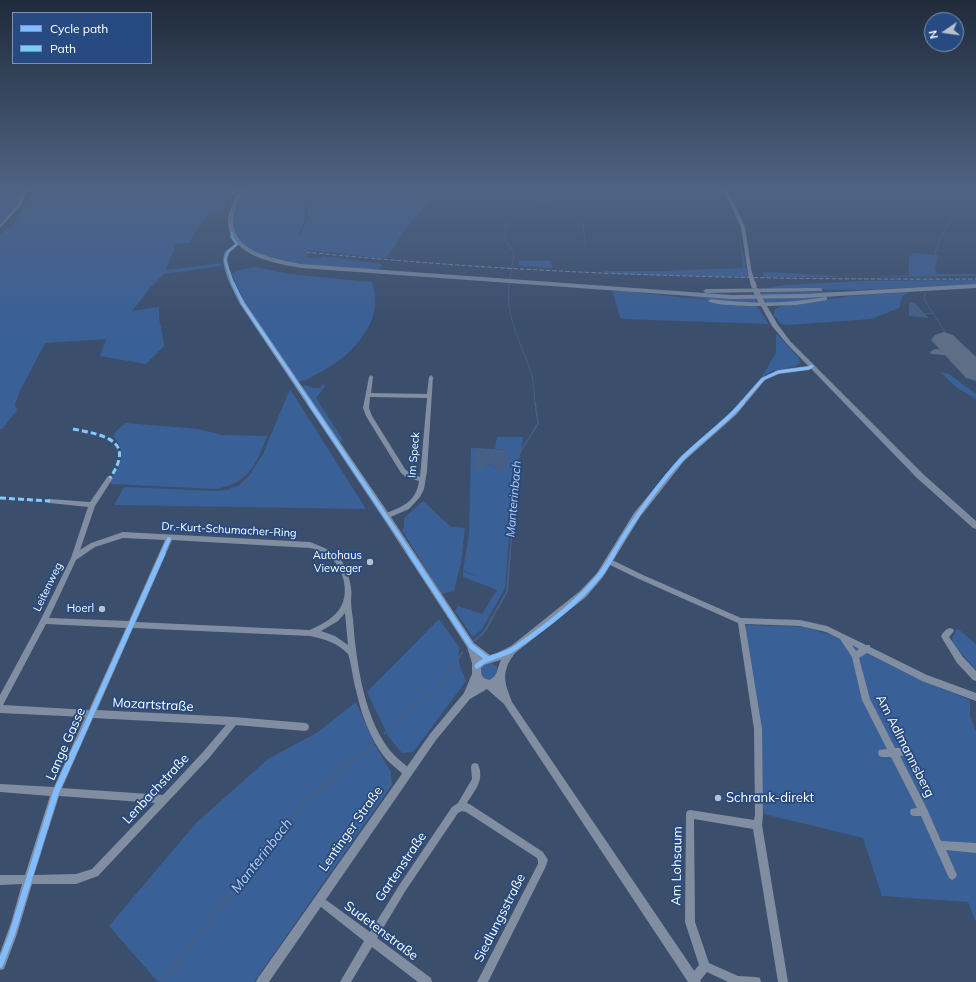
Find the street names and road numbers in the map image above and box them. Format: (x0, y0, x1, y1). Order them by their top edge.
street label: Im Speck (405, 432, 423, 478)
street label: Dr.-Kurt-Schumacher-Ring (161, 520, 297, 540)
street label: Leitenweg (30, 560, 66, 614)
street label: Am Adlmannsberg (872, 692, 938, 800)
street label: Mozartstraße (112, 695, 194, 715)
street label: Lange Gasse (43, 705, 89, 783)
street label: Lenbachstraße (120, 751, 192, 827)
street label: Lentinger Straße (316, 783, 386, 875)
street label: Am Lohsaum (669, 826, 685, 906)
street label: Gartenstraße (372, 829, 430, 905)
street label: Siedlungsstraße (471, 871, 529, 965)
street label: Sudetenstraße (341, 898, 421, 964)

